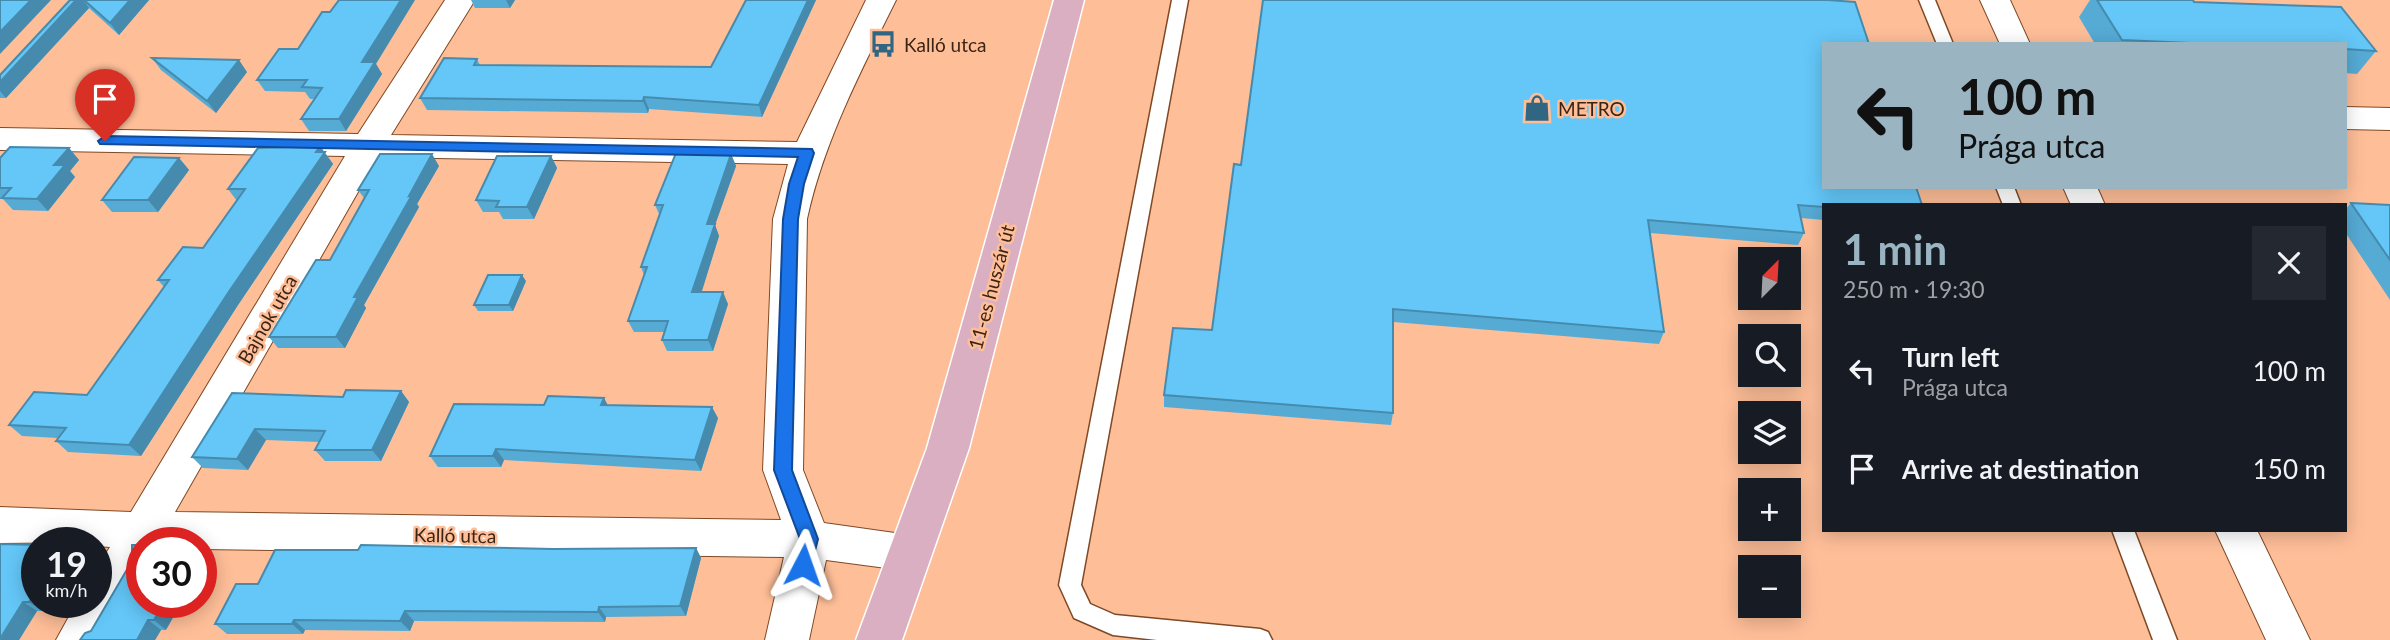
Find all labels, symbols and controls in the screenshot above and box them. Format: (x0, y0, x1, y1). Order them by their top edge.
bus stop icon: Kalló utca (868, 29, 898, 59)
place label: Kalló utca (904, 33, 986, 56)
text: 100 m (1958, 67, 2096, 125)
pin (75, 69, 135, 141)
icon: left (1843, 70, 1934, 161)
icon: arrive (86, 80, 124, 118)
shop icon: METRO (1522, 93, 1552, 123)
place label: METRO (1558, 97, 1625, 120)
text: Prága utca (1958, 126, 2105, 165)
street label: 11-es huszár út (963, 222, 1019, 352)
text: 1 min (1843, 224, 1947, 274)
button: close (2252, 226, 2326, 300)
north arrow (1738, 247, 1801, 310)
map controls (1738, 247, 1801, 618)
street label: Bajnok utca (233, 271, 301, 367)
text: 250 m · 19:30 (1843, 275, 1985, 303)
button: search (1738, 324, 1801, 387)
text: Turn left (1902, 341, 1999, 373)
icon: left (1843, 352, 1881, 390)
text: 100 m (2253, 355, 2326, 387)
text: Prága utca (1902, 373, 2008, 401)
button: layers (1738, 401, 1801, 464)
icon: arrive (1843, 450, 1881, 488)
text: Arrive at destination (1902, 453, 2139, 485)
text: 150 m (2253, 453, 2326, 485)
button: + (1738, 478, 1801, 541)
street label: Kalló utca (414, 523, 496, 547)
speed limit sign: 30 (126, 527, 217, 618)
position arrow (766, 528, 840, 602)
text: 19 (46, 542, 87, 584)
button: − (1738, 555, 1801, 618)
text: km/h (45, 579, 88, 601)

